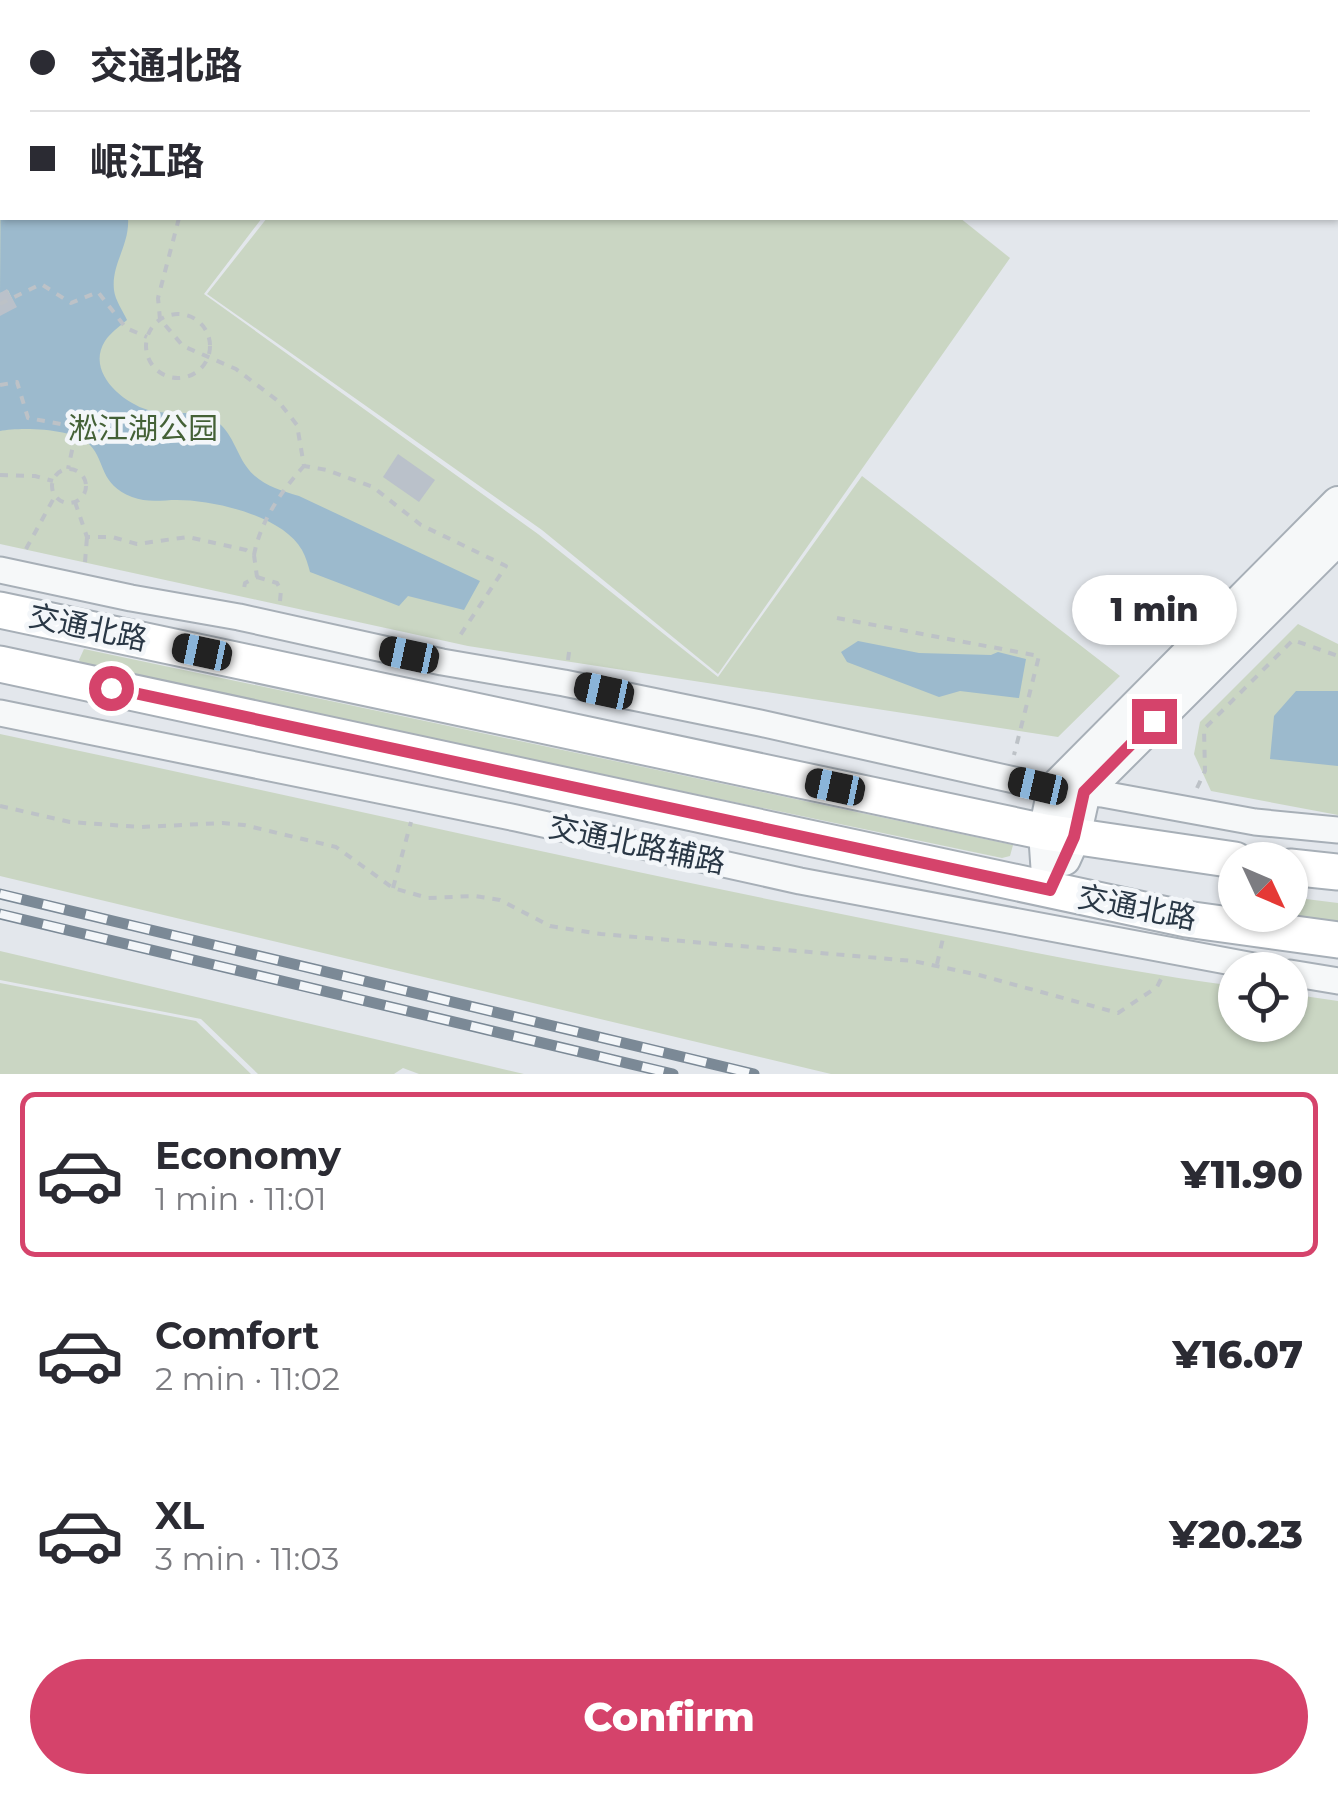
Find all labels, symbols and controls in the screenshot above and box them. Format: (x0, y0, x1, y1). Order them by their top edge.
text: 交通北路 (90, 42, 242, 89)
text: 岷江路 (90, 138, 204, 185)
park label: 淞江湖公园 (68, 410, 218, 447)
callout: 1 min (1072, 576, 1236, 646)
text: 1 min (1110, 590, 1199, 629)
street label: 交通北路 (26, 597, 151, 658)
car (170, 631, 234, 673)
car (377, 634, 441, 676)
route start (89, 666, 134, 711)
car (572, 670, 636, 712)
route end (1132, 699, 1177, 744)
car (1005, 765, 1071, 807)
car (803, 766, 867, 808)
street label: 交通北路辅路 (545, 808, 729, 881)
north arrow (1218, 842, 1308, 932)
map controls (1218, 842, 1308, 1042)
street label: 交通北路 (1075, 878, 1200, 937)
button: locate (1218, 952, 1308, 1042)
icon: car (35, 1130, 125, 1220)
text: Economy (155, 1132, 341, 1179)
text: ¥11.90 (1181, 1151, 1303, 1198)
text: 1 min · 11:01 (155, 1179, 327, 1218)
icon: car (35, 1310, 125, 1400)
text: Comfort (155, 1312, 319, 1359)
text: ¥16.07 (1173, 1331, 1303, 1378)
text: 2 min · 11:02 (155, 1359, 340, 1398)
icon: car (35, 1490, 125, 1580)
text: XL (155, 1492, 204, 1539)
text: ¥20.23 (1169, 1511, 1303, 1558)
text: 3 min · 11:03 (155, 1539, 339, 1578)
button: Confirm (30, 1659, 1308, 1774)

